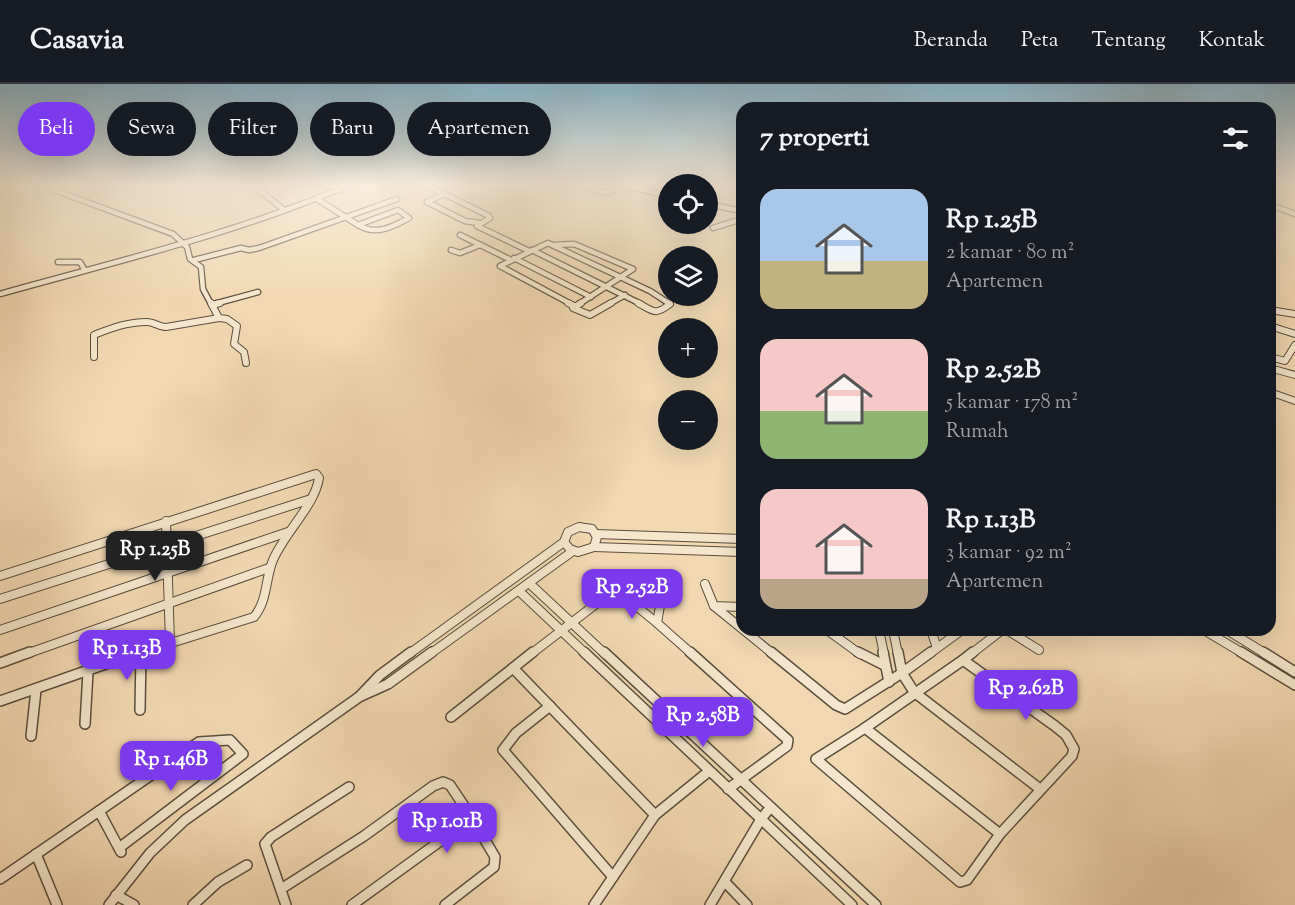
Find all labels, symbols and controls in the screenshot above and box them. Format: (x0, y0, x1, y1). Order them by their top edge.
text: Casavia (30, 21, 124, 61)
text: Beranda (914, 26, 988, 56)
text: Peta (1021, 26, 1059, 56)
text: Tentang (1092, 26, 1166, 56)
text: Kontak (1199, 26, 1265, 56)
chip: Beli (18, 102, 95, 156)
chip: Sewa (107, 102, 196, 156)
chip: Filter (208, 102, 298, 156)
chip: Baru (310, 102, 395, 156)
chip: Apartemen (407, 102, 551, 156)
text: 7 properti (760, 120, 869, 157)
icon: filters (1219, 122, 1252, 155)
map controls (658, 174, 718, 450)
button: locate (658, 174, 718, 234)
text: Rp 1.25B (946, 202, 1037, 239)
icon: home (808, 213, 880, 285)
text: 2 kamar · 80 m² (946, 239, 1074, 268)
button: layers (658, 246, 718, 306)
text: Apartemen (946, 268, 1043, 297)
button: + (658, 318, 718, 378)
text: Rp 2.52B (946, 352, 1041, 389)
icon: home (808, 363, 880, 435)
text: 5 kamar · 178 m² (946, 389, 1078, 418)
button: − (658, 390, 718, 450)
text: Rumah (946, 418, 1009, 447)
text: Rp 1.13B (946, 502, 1036, 539)
icon: home (808, 513, 880, 585)
pin: Rp 1.25B (93, 531, 217, 582)
text: Rp 1.25B (120, 536, 190, 565)
text: 3 kamar · 92 m² (946, 539, 1072, 568)
text: Apartemen (946, 568, 1043, 597)
pin: Rp 2.52B (570, 569, 694, 620)
text: Rp 2.52B (596, 574, 668, 603)
pin: Rp 1.13B (65, 630, 189, 681)
text: Rp 1.13B (93, 635, 161, 664)
pin: Rp 2.62B (964, 670, 1088, 721)
text: Rp 2.62B (988, 675, 1064, 704)
pin: Rp 2.58B (641, 697, 765, 748)
text: Rp 2.58B (666, 702, 740, 731)
pin: Rp 1.46B (109, 741, 233, 792)
text: Rp 1.46B (134, 746, 208, 775)
pin: Rp 1.01B (385, 803, 509, 854)
text: Rp 1.01B (412, 808, 482, 837)

